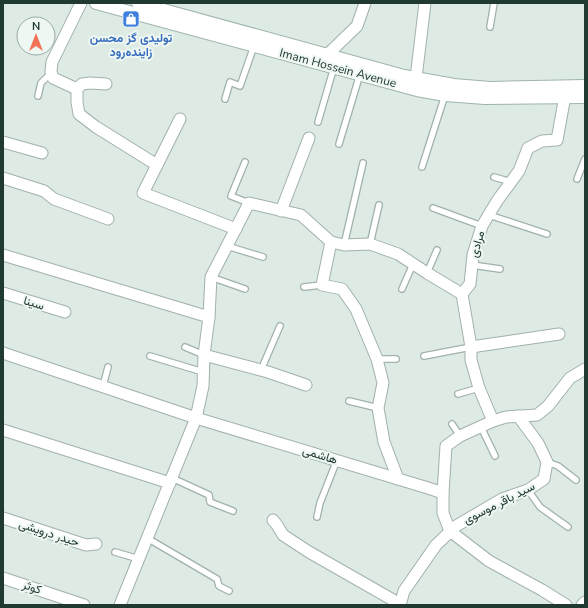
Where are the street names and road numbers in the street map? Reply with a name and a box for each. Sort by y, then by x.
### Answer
street label: Imam Hossein Avenue [278,45,398,91]
street label: مرادی [466,229,488,259]
street label: سینا [22,292,46,314]
street label: هاشمی [301,442,339,468]
street label: سید باقر موسوی [461,478,537,528]
street label: حیدر درویشی [17,516,81,550]
street label: کوثر [19,576,44,598]

